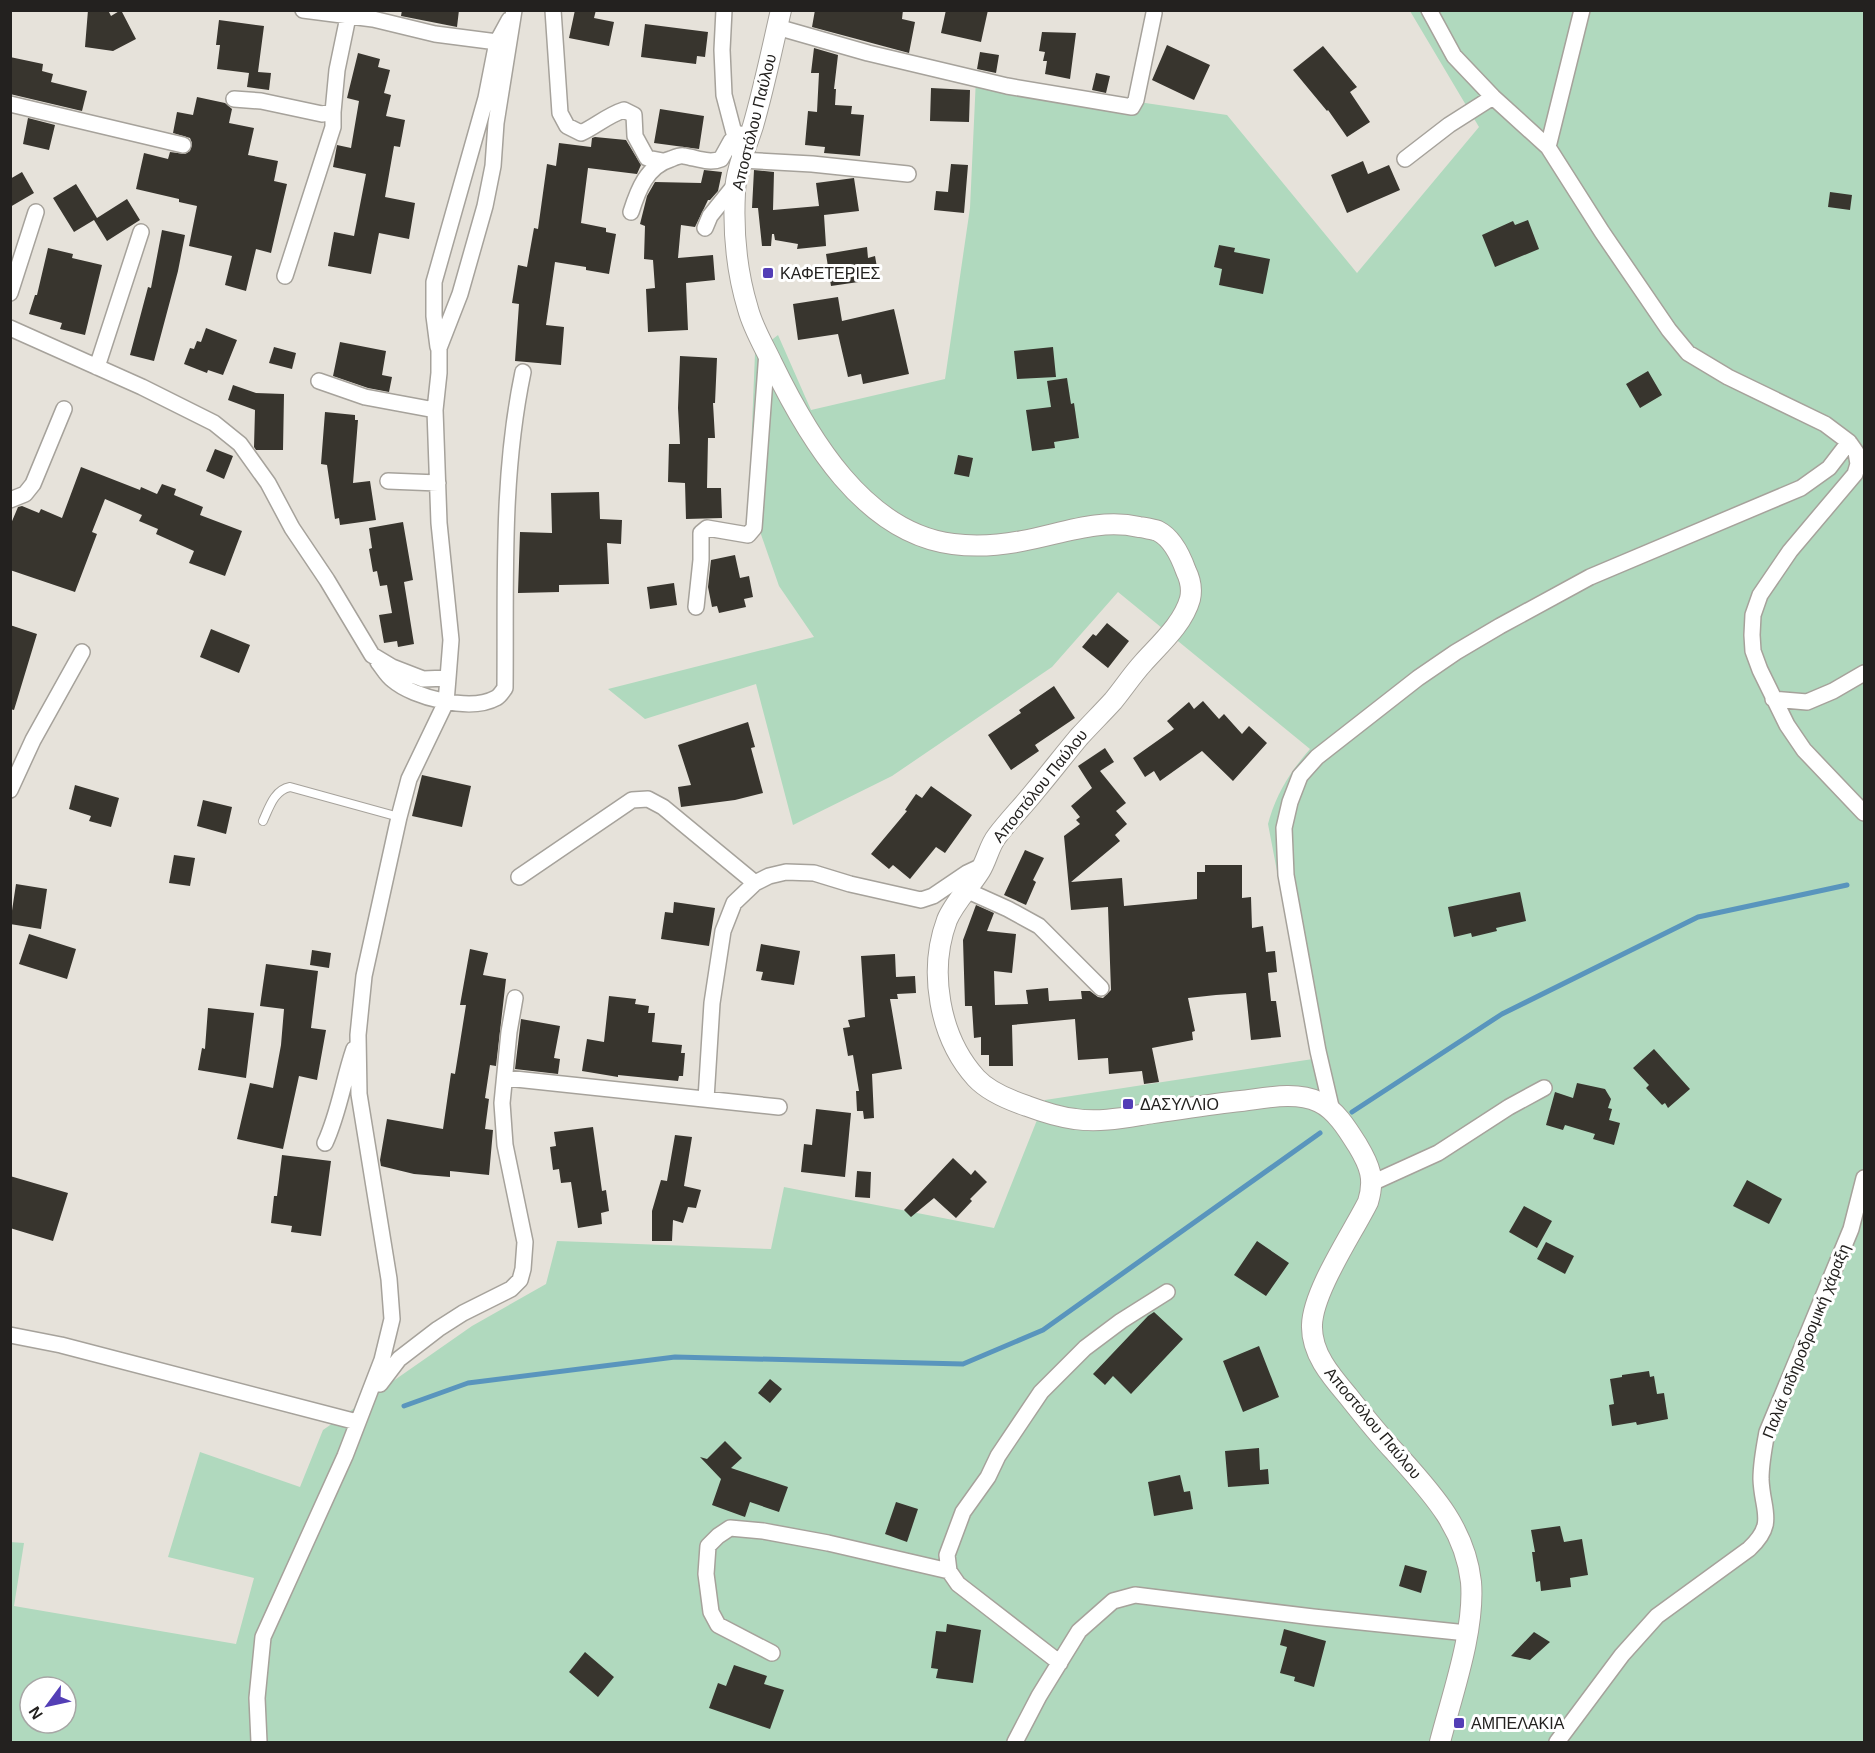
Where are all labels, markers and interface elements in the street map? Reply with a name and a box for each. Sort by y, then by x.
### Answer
street label: Αποστόλου Παύλου [729,52,779,192]
place label: ΚΑΦΕΤΕΡΙΕΣ [780,265,881,282]
marker: ΚΑΦΕΤΕΡΙΕΣ [761,266,775,280]
street label: Αποστόλου Παύλου [989,726,1091,846]
place label: ΔΑΣΥΛΛΙΟ [1140,1096,1219,1113]
marker: ΔΑΣΥΛΛΙΟ [1121,1097,1135,1111]
street label: Παλιά σιδηροδρομική χάραξη [1759,1241,1854,1441]
street label: Αποστόλου Παύλου [1321,1364,1425,1482]
north arrow [18,1675,78,1735]
text: N [26,1703,46,1722]
place label: ΑΜΠΕΛΑΚΙΑ [1471,1715,1565,1732]
marker: ΑΜΠΕΛΑΚΙΑ [1452,1716,1466,1730]

